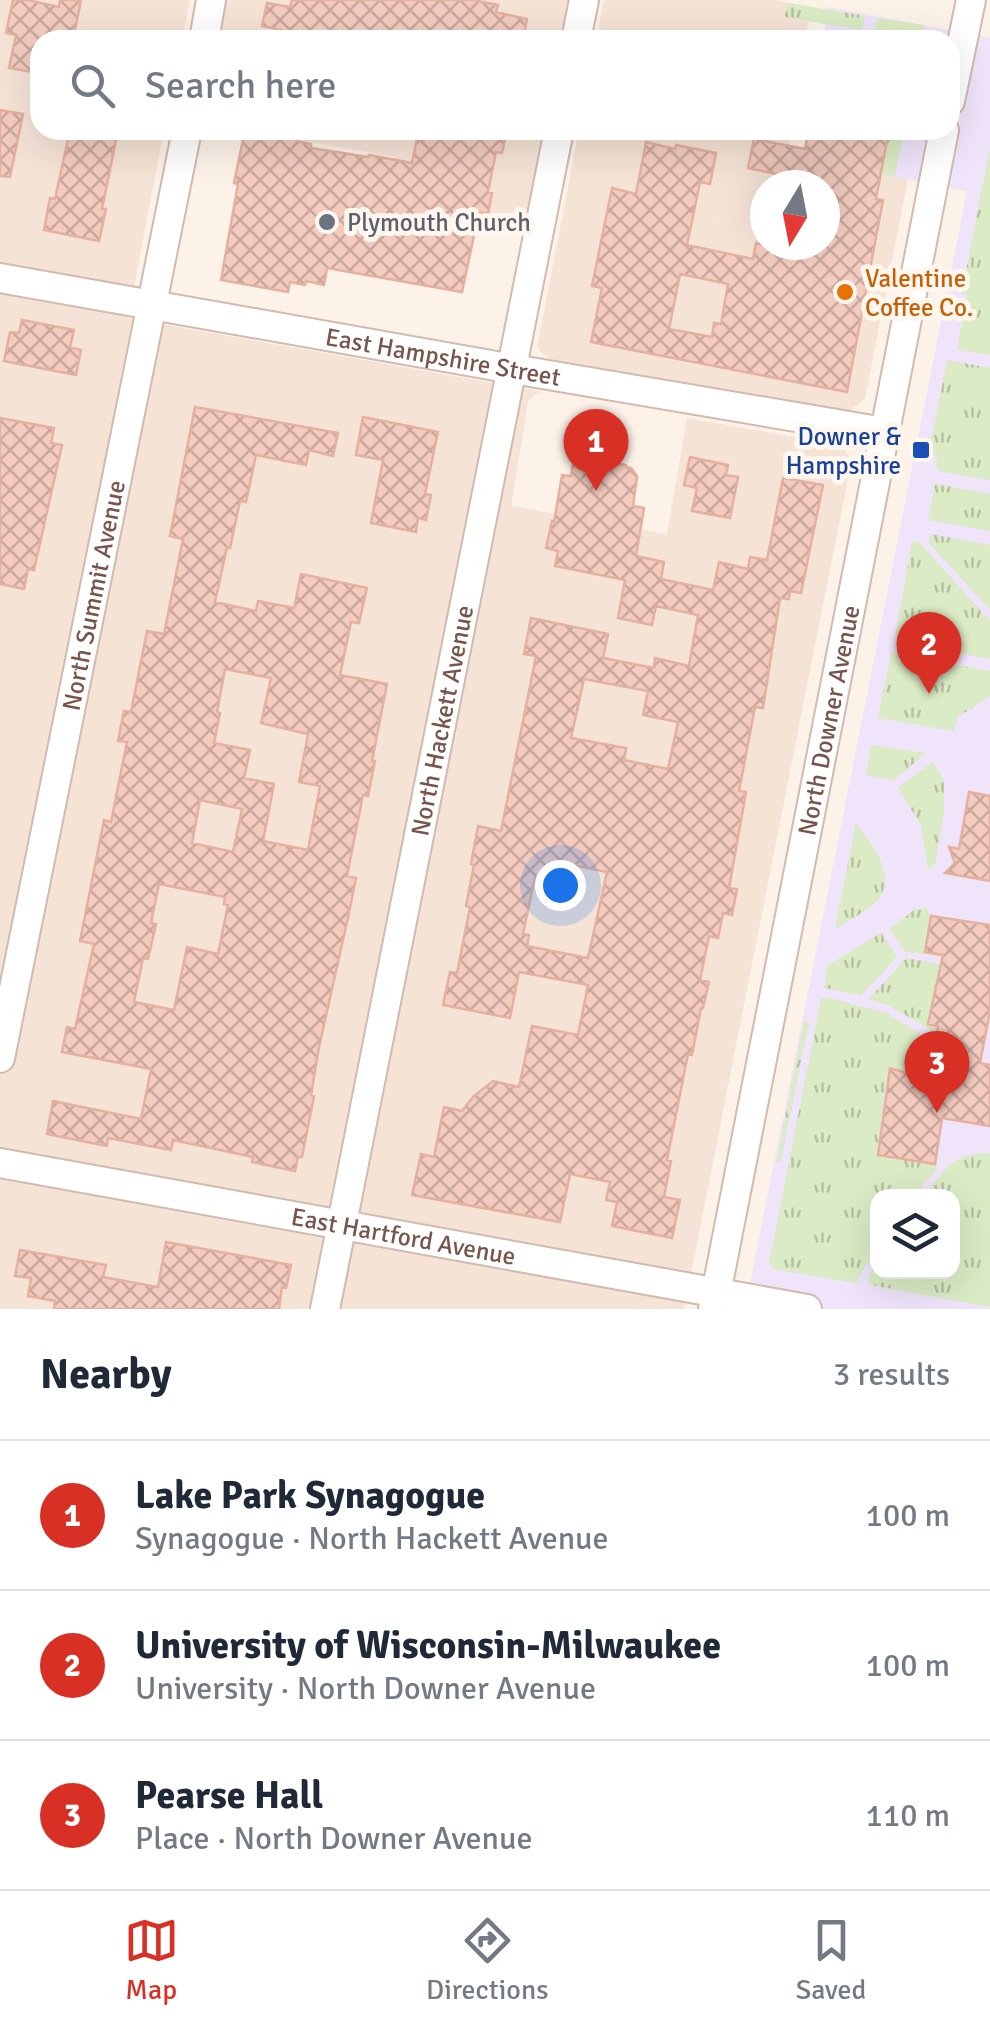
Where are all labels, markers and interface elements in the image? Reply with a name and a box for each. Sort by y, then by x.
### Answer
search box [30,30,960,140]
icon: search [65,58,120,113]
text: Search here [145,62,337,109]
north arrow [750,170,840,260]
place label: Plymouth Church [347,207,531,238]
marker: Plymouth Church [316,211,338,233]
place label: Valentine Coffee Co. [865,263,973,323]
marker: Valentine Coffee Co. [834,281,856,303]
street label: East Hampshire Street [323,321,563,392]
pin: 1 [564,408,628,491]
place label: Downer & Hampshire [786,421,901,481]
marker: Downer & Hampshire [910,439,932,461]
street label: North Summit Avenue [55,477,132,713]
street label: North Hackett Avenue [404,602,480,839]
street label: North Downer Avenue [791,602,866,838]
pin: 2 [896,612,962,694]
your location [535,860,586,911]
pin: 3 [904,1030,970,1113]
map controls [870,1189,960,1279]
button: layers [870,1189,960,1279]
street label: East Hartford Avenue [289,1200,518,1271]
text: Nearby [40,1349,172,1400]
text: 3 results [833,1355,950,1394]
text: Lake Park Synagogue [135,1472,485,1519]
text: 1 [64,1496,81,1535]
text: 100 m [866,1496,950,1535]
text: Synagogue · North Hackett Avenue [135,1519,609,1558]
text: University of Wisconsin-Milwaukee [135,1622,721,1669]
text: 2 [64,1646,81,1685]
text: 100 m [866,1646,950,1685]
text: University · North Downer Avenue [135,1669,596,1708]
text: Pearse Hall [135,1772,323,1819]
text: 3 [64,1796,81,1835]
text: 110 m [866,1796,950,1835]
text: Place · North Downer Avenue [135,1819,533,1858]
tab: Map [124,1913,179,2007]
tab: Directions [426,1913,548,2007]
tab: Saved [796,1913,866,2007]

